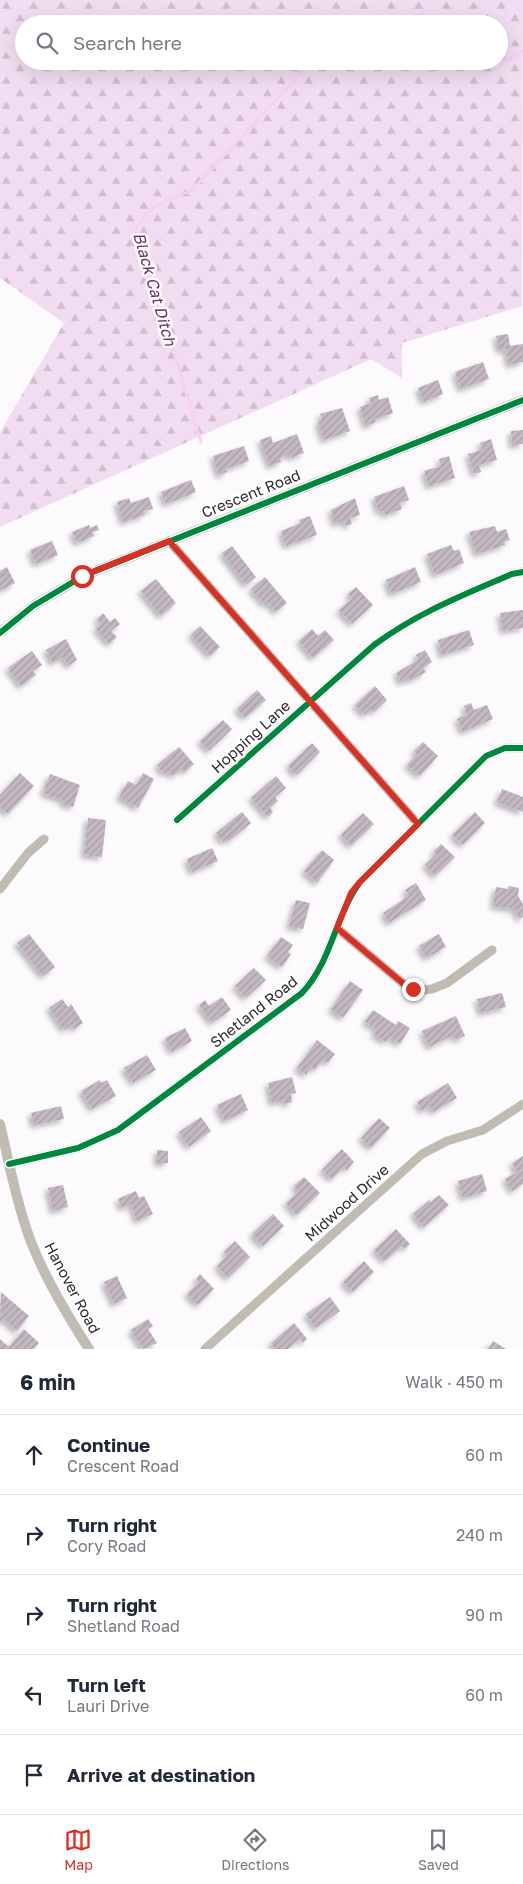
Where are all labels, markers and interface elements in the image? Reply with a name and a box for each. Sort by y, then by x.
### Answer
search box [15,15,508,70]
icon: search [33,29,61,57]
text: Search here [73,31,182,54]
water label: Black Cat Ditch [129,230,181,349]
street label: Crescent Road [199,465,303,521]
route start [71,565,94,588]
street label: Hopping Lane [207,696,294,776]
street label: Shetland Road [206,972,301,1051]
route end [402,978,425,1001]
street label: Midwood Drive [301,1160,392,1245]
street label: Hanover Road [41,1239,105,1336]
text: 6 min [20,1369,75,1395]
text: Walk · 450 m [405,1372,503,1392]
text: Continue [67,1433,150,1456]
icon: ahead [20,1441,48,1469]
text: 60 m [465,1445,503,1465]
text: Crescent Road [67,1456,179,1476]
text: Turn right [67,1513,157,1536]
icon: right [20,1521,48,1549]
text: 240 m [456,1525,503,1545]
text: Cory Road [67,1536,146,1556]
text: Turn right [67,1593,157,1616]
icon: right [20,1601,48,1629]
text: 90 m [465,1605,503,1625]
text: Shetland Road [67,1616,180,1636]
text: Turn left [67,1673,146,1696]
icon: left [20,1681,48,1709]
text: 60 m [465,1685,503,1705]
text: Lauri Drive [67,1696,149,1716]
icon: arrive [20,1761,48,1789]
text: Arrive at destination [67,1763,255,1786]
tab: Map [64,1826,93,1873]
tab: Directions [221,1826,290,1873]
tab: Saved [418,1826,459,1873]

